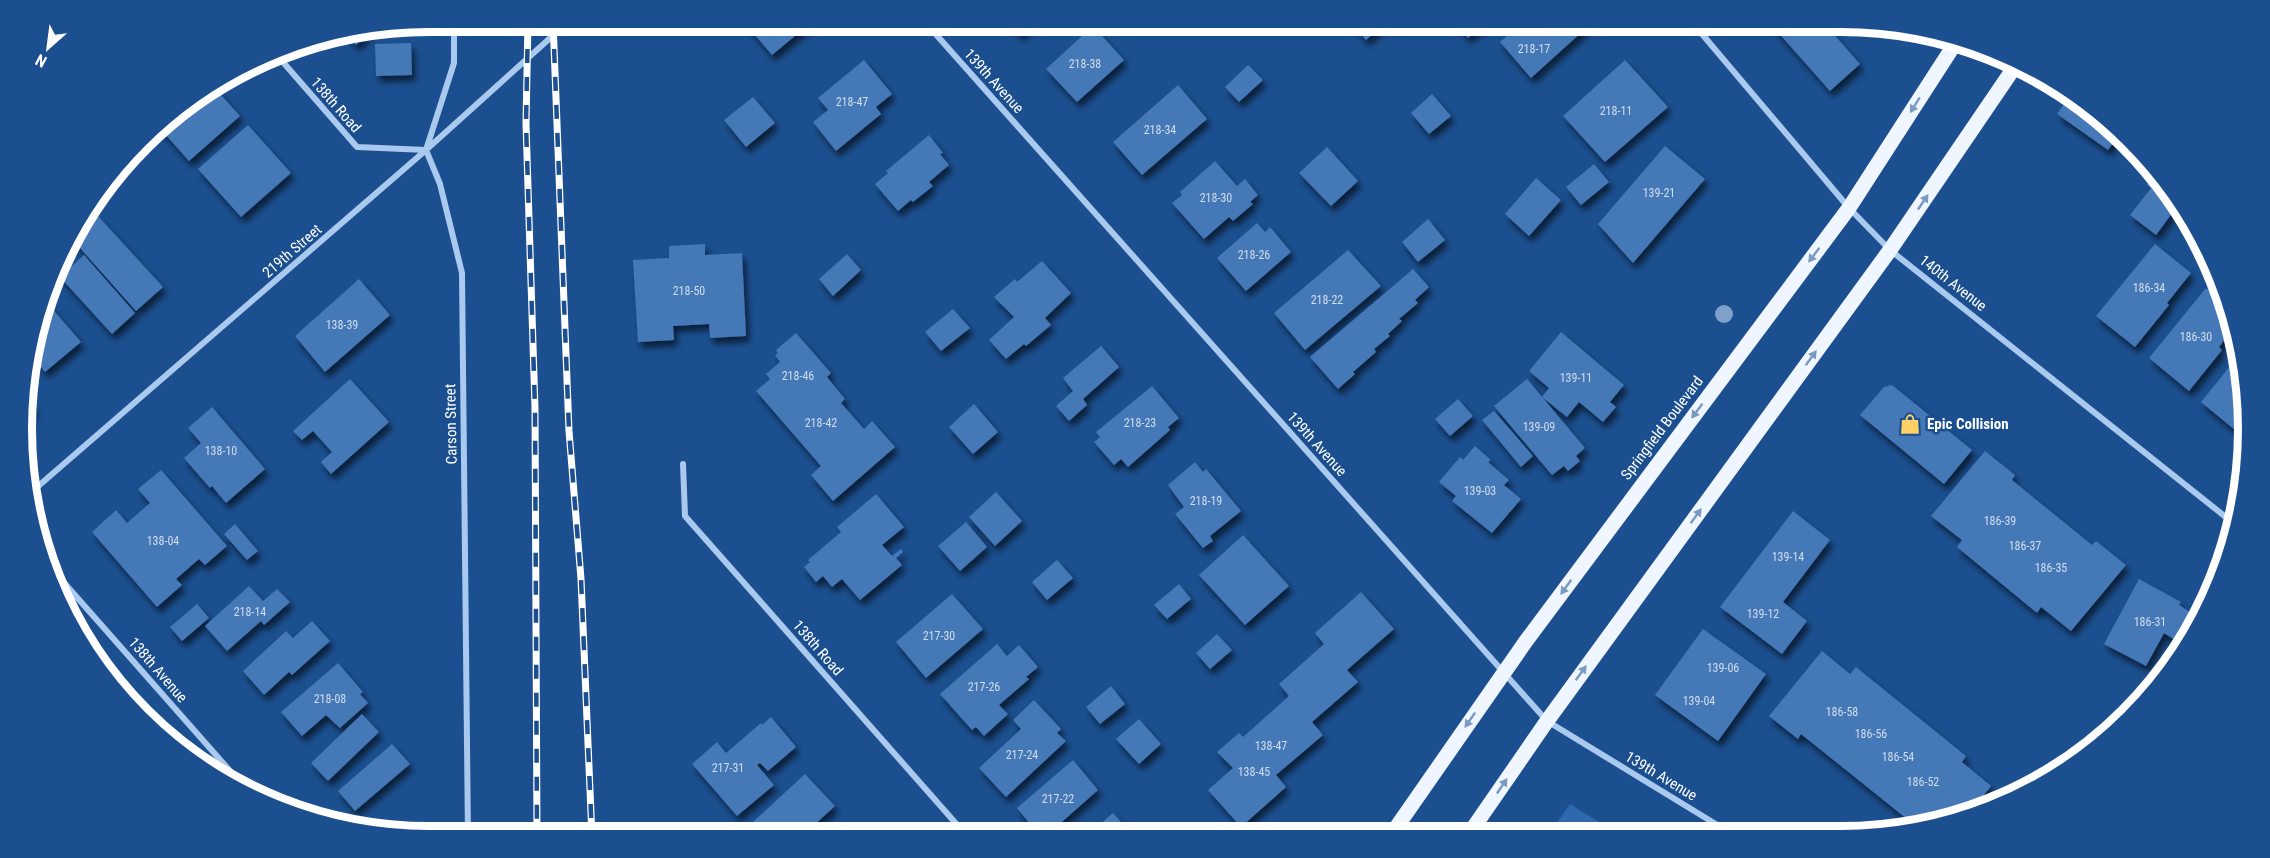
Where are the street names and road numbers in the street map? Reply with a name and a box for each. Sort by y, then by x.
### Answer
street label: 139th Avenue [960,45,1028,117]
street label: 138th Road [307,74,365,136]
street label: 219th Street [259,220,325,282]
street label: 140th Avenue [1916,251,1990,315]
street label: Springfield Boulevard [1617,373,1707,483]
street label: Carson Street [441,384,461,464]
street label: 139th Avenue [1283,408,1351,480]
street label: 138th Road [789,617,847,679]
street label: 138th Avenue [125,634,191,706]
street label: 139th Avenue [1622,748,1700,804]

